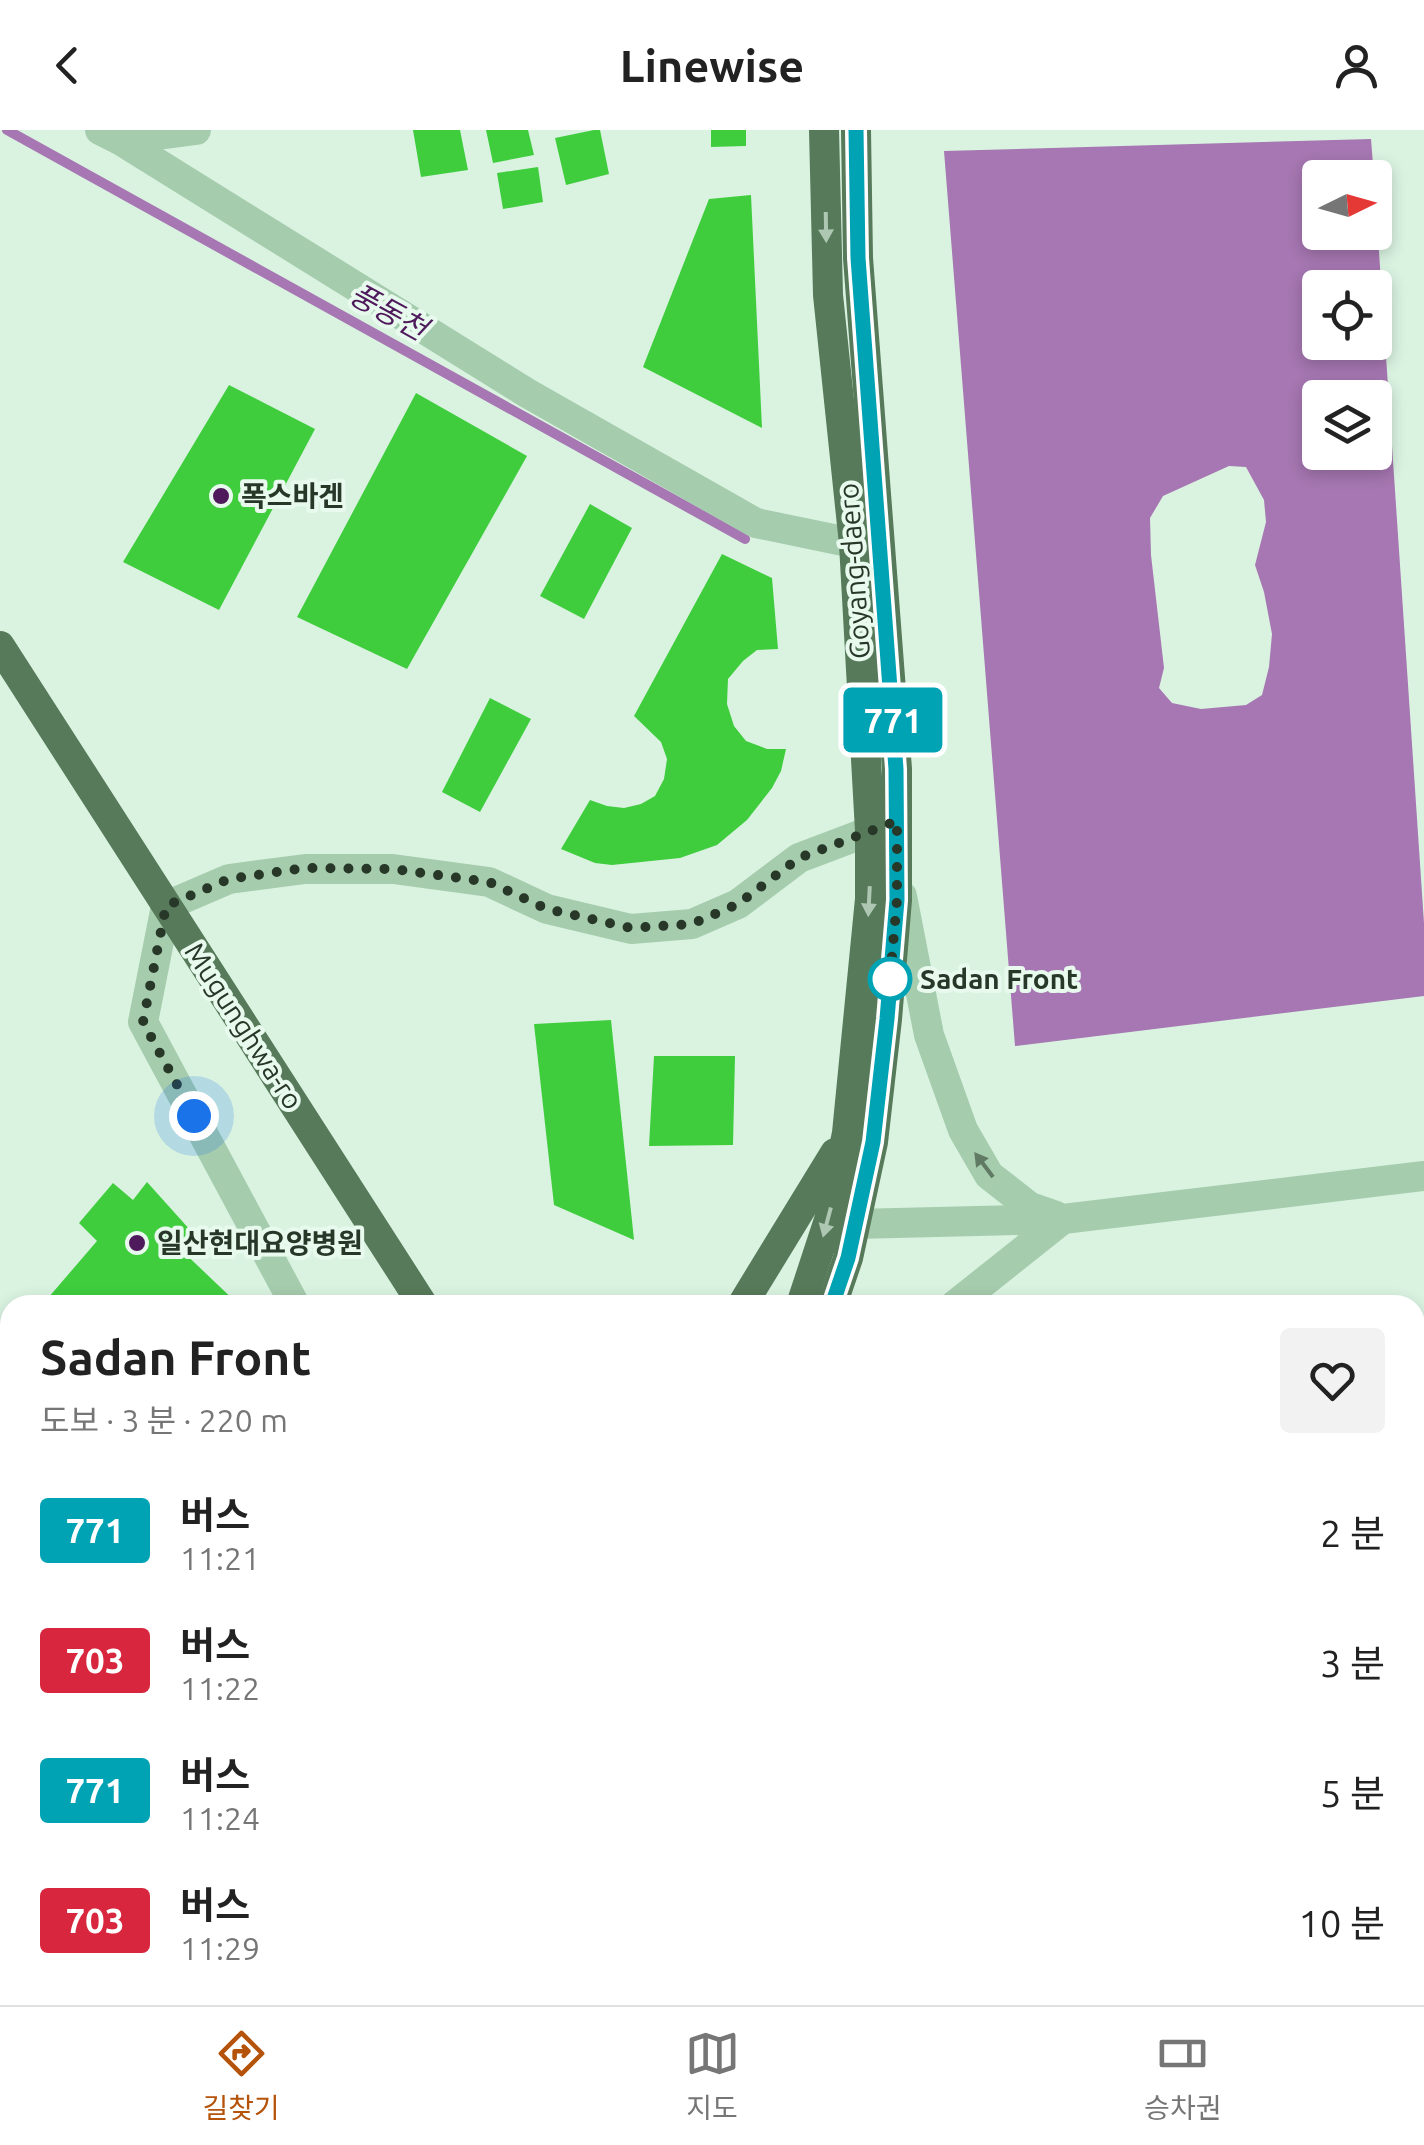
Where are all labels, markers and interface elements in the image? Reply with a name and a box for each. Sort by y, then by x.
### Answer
icon: back [40,38,95,93]
icon: person [1329,38,1384,93]
text: Linewise [620,40,804,91]
north arrow [1302,160,1392,250]
map controls [1302,160,1392,470]
one-way arrow [819,212,835,244]
button: locate [1302,270,1392,360]
water label: 풍동천 [344,276,436,348]
button: layers [1302,380,1392,470]
place label: 폭스바겐 [241,480,344,511]
street label: Goyang-daero [832,482,875,660]
marker: 폭스바겐 [210,485,232,507]
line badge: 771 [836,688,950,752]
text: 771 [863,700,923,740]
one-way arrow [861,885,877,917]
street label: Mugunghwa-ro [179,937,310,1115]
marker: Sadan Front [869,958,911,1000]
place label: Sadan Front [920,963,1078,994]
your location [169,1091,219,1141]
one-way arrow [975,1152,995,1178]
one-way arrow [819,1207,835,1238]
place label: 일산현대요양병원 [157,1227,363,1258]
marker: 일산현대요양병원 [126,1232,148,1254]
button: heart [1280,1328,1385,1433]
text: Sadan Front [40,1330,311,1384]
text: 도보 · 3 분 · 220 m [40,1402,288,1438]
text: 버스 [180,1494,250,1536]
text: 771 [65,1510,125,1550]
text: 2 분 [1320,1512,1385,1554]
text: 11:21 [180,1540,260,1576]
text: 버스 [180,1624,250,1666]
text: 703 [65,1640,125,1680]
text: 3 분 [1320,1642,1385,1684]
text: 11:22 [180,1670,260,1706]
text: 버스 [180,1754,250,1796]
text: 771 [65,1770,125,1810]
text: 5 분 [1320,1772,1385,1814]
text: 11:24 [180,1800,260,1836]
text: 버스 [180,1884,250,1926]
text: 703 [65,1900,125,1940]
text: 10 분 [1298,1902,1385,1944]
text: 11:29 [180,1930,260,1966]
tab: 길찾기 [202,2026,280,2126]
tab: 지도 [685,2026,740,2126]
tab: 승차권 [1144,2026,1222,2126]

